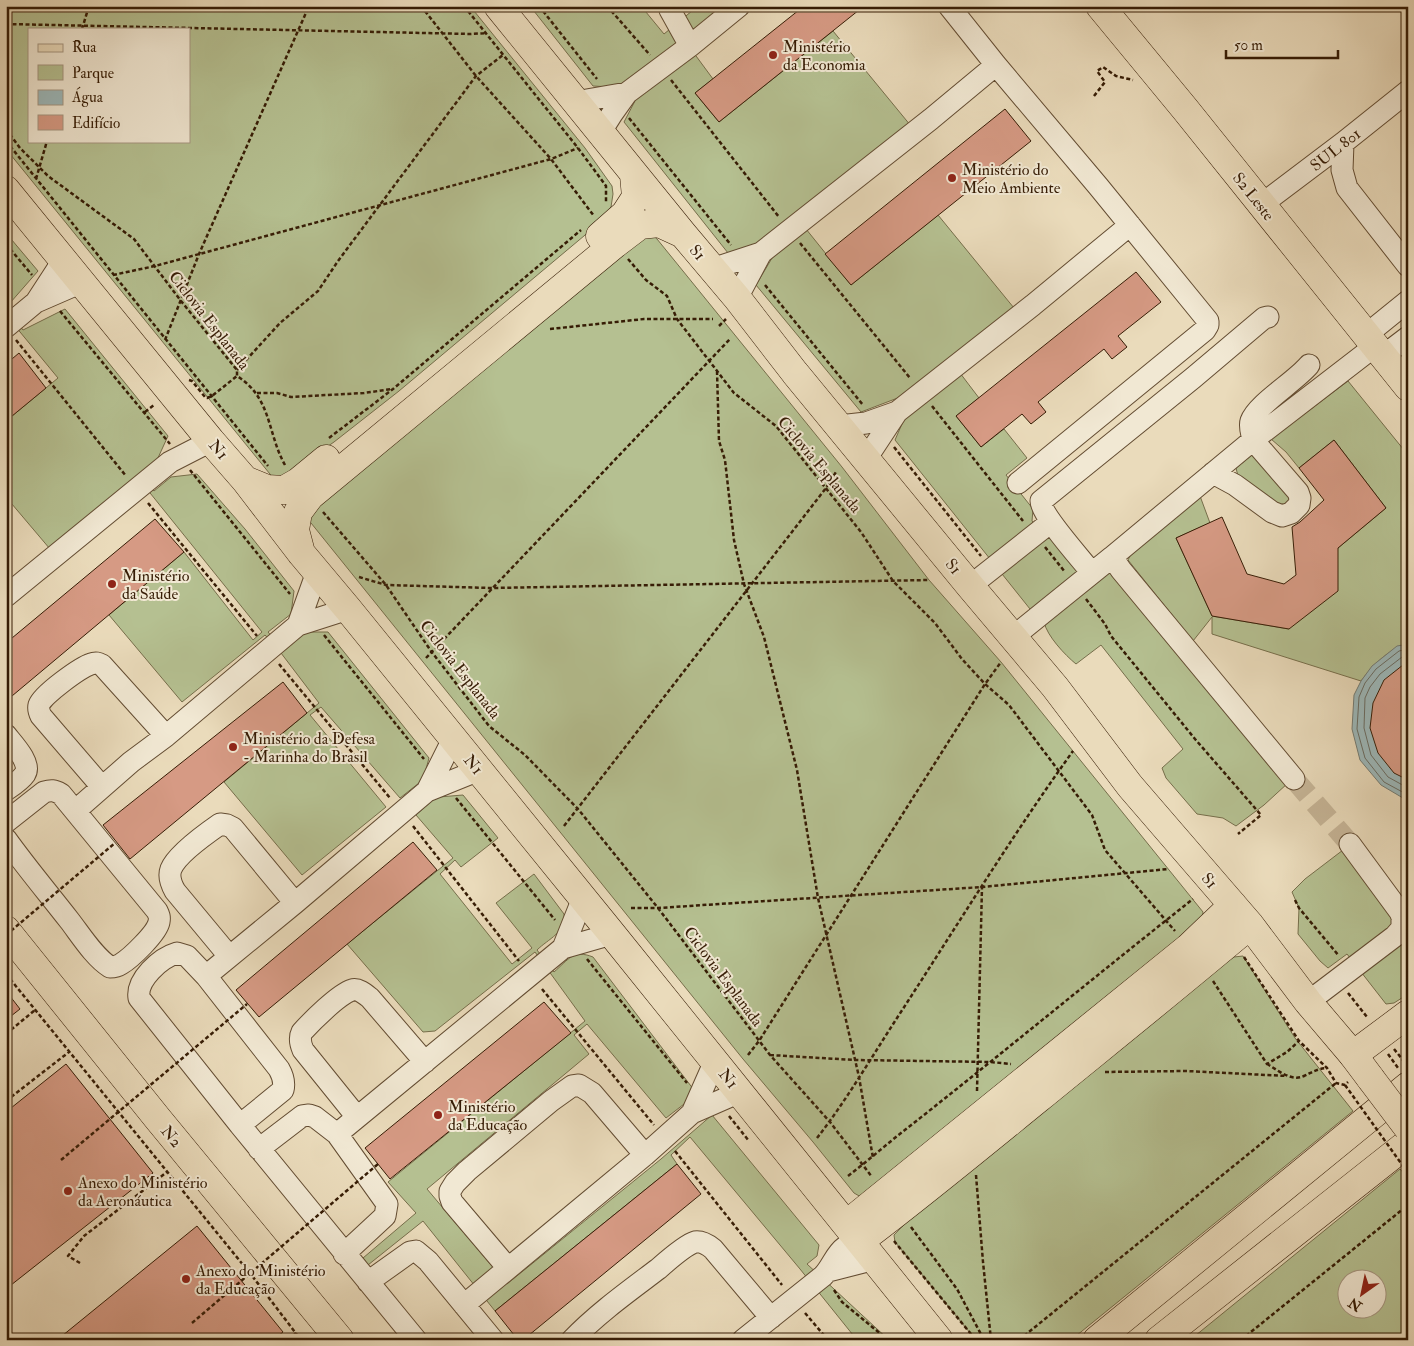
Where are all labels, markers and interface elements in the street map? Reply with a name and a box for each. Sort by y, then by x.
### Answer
legend [28,28,190,142]
scale bar [1226,28,1339,60]
text: 50 m [1234,36,1263,55]
place label: Ministério da Economia [783,37,866,75]
text: Rua [72,38,97,57]
marker: Ministério da Economia [767,49,779,61]
text: Parque [72,64,114,83]
text: Água [71,86,104,107]
text: Edifício [72,114,120,133]
street label: SUL 801 [1306,124,1365,176]
place label: Ministério do Meio Ambiente [962,160,1061,198]
street label: S2 Leste [1228,168,1279,225]
marker: Ministério do Meio Ambiente [946,172,958,184]
street label: S1 [685,241,710,265]
street label: Ciclovia Esplanada [164,267,254,375]
street label: Ciclovia Esplanada [772,412,866,518]
street label: N1 [204,436,232,464]
street label: S1 [941,555,966,579]
place label: Ministério da Saúde [122,566,190,604]
marker: Ministério da Saúde [106,578,118,590]
street label: Ciclovia Esplanada [415,616,505,724]
place label: Ministério da Defesa - Marinha do Brasil [243,729,376,767]
marker: Ministério da Defesa - Marinha do Brasil [227,741,239,753]
street label: N1 [459,751,487,779]
street label: S1 [1197,869,1222,893]
street label: Ciclovia Esplanada [678,923,768,1031]
street label: N1 [714,1065,742,1093]
place label: Ministério da Educação [448,1097,528,1135]
marker: Ministério da Educação [432,1109,444,1121]
street label: N2 [156,1122,186,1152]
place label: Anexo do Ministério da Aeronáutica [77,1173,208,1211]
marker: Anexo do Ministério da Aeronáutica [62,1185,74,1197]
place label: Anexo do Ministério da Educação [195,1261,326,1299]
north arrow [1336,1268,1386,1318]
marker: Anexo do Ministério da Educação [180,1273,192,1285]
text: N [1345,1294,1366,1316]

